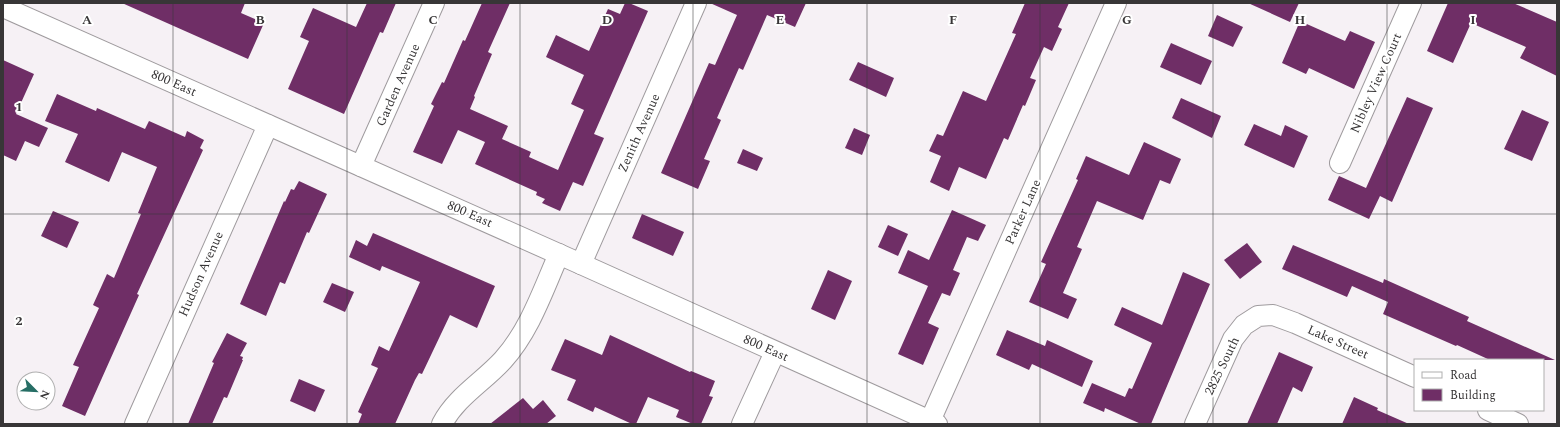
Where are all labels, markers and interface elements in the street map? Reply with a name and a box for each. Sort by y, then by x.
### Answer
text: A [82,10,92,30]
text: B [255,10,265,30]
text: C [428,10,438,30]
text: D [602,10,612,30]
text: E [776,10,785,30]
text: F [949,10,957,30]
text: G [1122,10,1132,30]
text: H [1295,10,1306,30]
text: I [1470,10,1476,30]
street label: Nibley View Court [1345,29,1407,136]
street label: Garden Avenue [371,40,425,130]
street label: 800 East [148,64,200,102]
street label: Zenith Avenue [613,90,665,176]
text: 1 [15,97,23,117]
street label: Parker Lane [1000,176,1046,248]
street label: 800 East [444,195,496,233]
street label: Hudson Avenue [173,228,229,320]
text: 2 [15,311,23,331]
street label: Lake Street [1304,320,1372,365]
street label: 800 East [740,329,792,367]
street label: 2825 South [1199,333,1245,399]
legend [1414,359,1544,411]
text: Road [1450,366,1477,385]
north arrow [16,371,56,411]
text: Building [1450,386,1496,405]
text: N [35,387,54,402]

